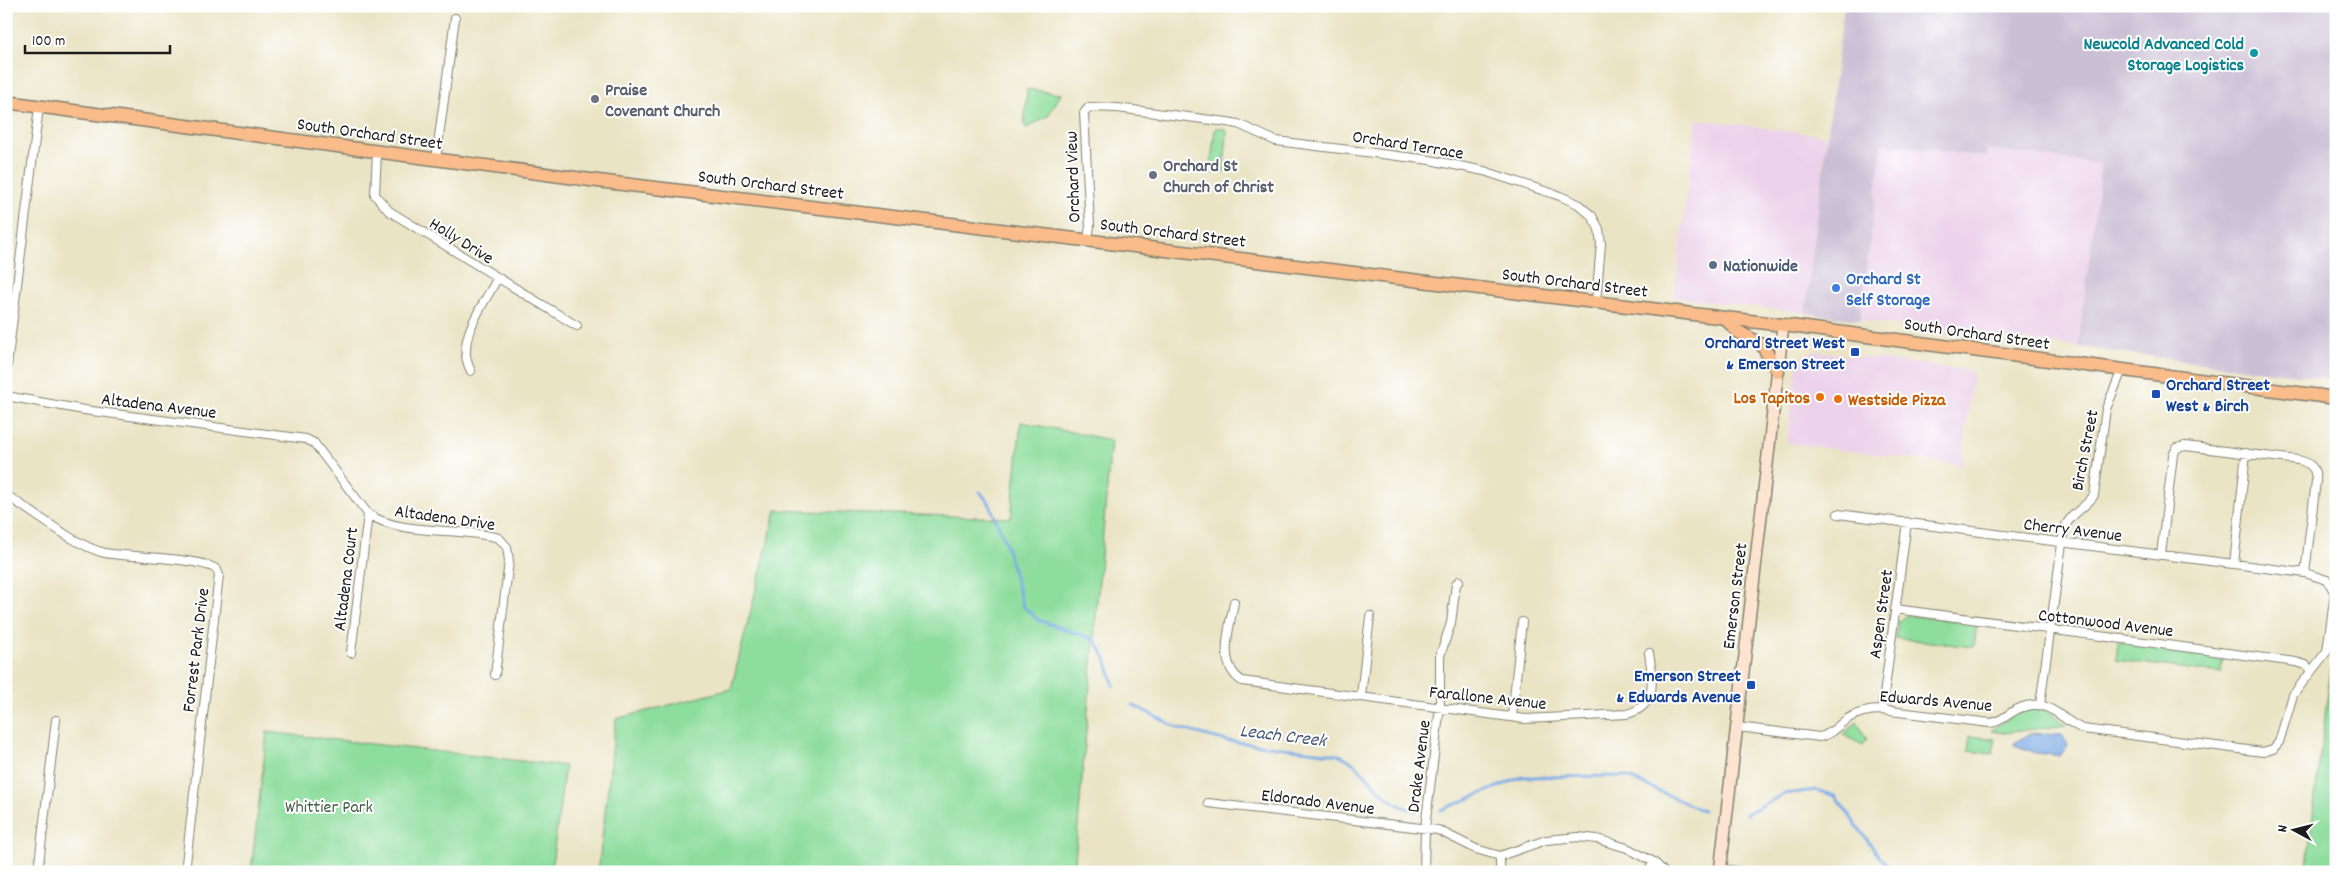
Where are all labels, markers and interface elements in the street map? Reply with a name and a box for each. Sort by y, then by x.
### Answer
scale bar [25,22,170,54]
text: 100 m [32,31,65,53]
place label: Newcold Advanced Cold Storage Logistics [2084,33,2244,79]
marker: Newcold Advanced Cold Storage Logistics [2248,47,2260,59]
place label: Praise Covenant Church [605,79,720,125]
marker: Praise Covenant Church [589,93,601,105]
street label: South Orchard Street [295,113,444,158]
street label: Orchard Terrace [1350,125,1465,168]
street label: Orchard View [1060,131,1089,223]
place label: Orchard St Church of Christ [1163,155,1274,201]
street label: South Orchard Street [696,165,845,208]
marker: Orchard St Church of Christ [1147,169,1159,181]
street label: Holly Drive [424,212,498,272]
street label: South Orchard Street [1098,213,1247,256]
place label: Nationwide [1723,255,1798,280]
marker: Nationwide [1707,259,1719,271]
street label: South Orchard Street [1500,263,1649,306]
place label: Orchard St Self Storage [1846,268,1930,314]
marker: Orchard St Self Storage [1830,282,1842,294]
street label: South Orchard Street [1902,313,2051,358]
place label: Orchard Street West & Emerson Street [1704,332,1845,378]
marker: Orchard Street West & Emerson Street [1849,346,1861,358]
place label: Orchard Street West & Birch [2166,374,2270,420]
place label: Los Tapitos [1733,387,1810,412]
street label: Altadena Avenue [100,388,218,427]
marker: Orchard Street West & Birch [2150,388,2162,400]
place label: Westside Pizza [1848,389,1946,414]
marker: Los Tapitos [1814,391,1826,403]
marker: Westside Pizza [1832,393,1844,405]
street label: Birch Street [2066,408,2107,493]
street label: Altadena Drive [393,500,497,539]
street label: Cherry Avenue [2022,513,2123,550]
street label: Altadena Court [329,526,366,633]
street label: Emerson Street [1718,541,1755,651]
street label: Aspen Street [1864,568,1901,661]
street label: Forrest Park Drive [177,587,218,714]
street label: Cottonwood Avenue [2037,604,2175,645]
place label: Emerson Street & Edwards Avenue [1616,665,1741,711]
marker: Emerson Street & Edwards Avenue [1745,679,1757,691]
street label: Farallone Avenue [1428,681,1548,718]
street label: Edwards Avenue [1879,685,1993,720]
water label: Leach Creek [1238,719,1329,756]
street label: Drake Avenue [1402,719,1439,814]
street label: Eldorado Avenue [1260,784,1376,823]
park label: Whittier Park [285,796,373,821]
north arrow [2270,806,2320,856]
text: N [2273,824,2293,833]

